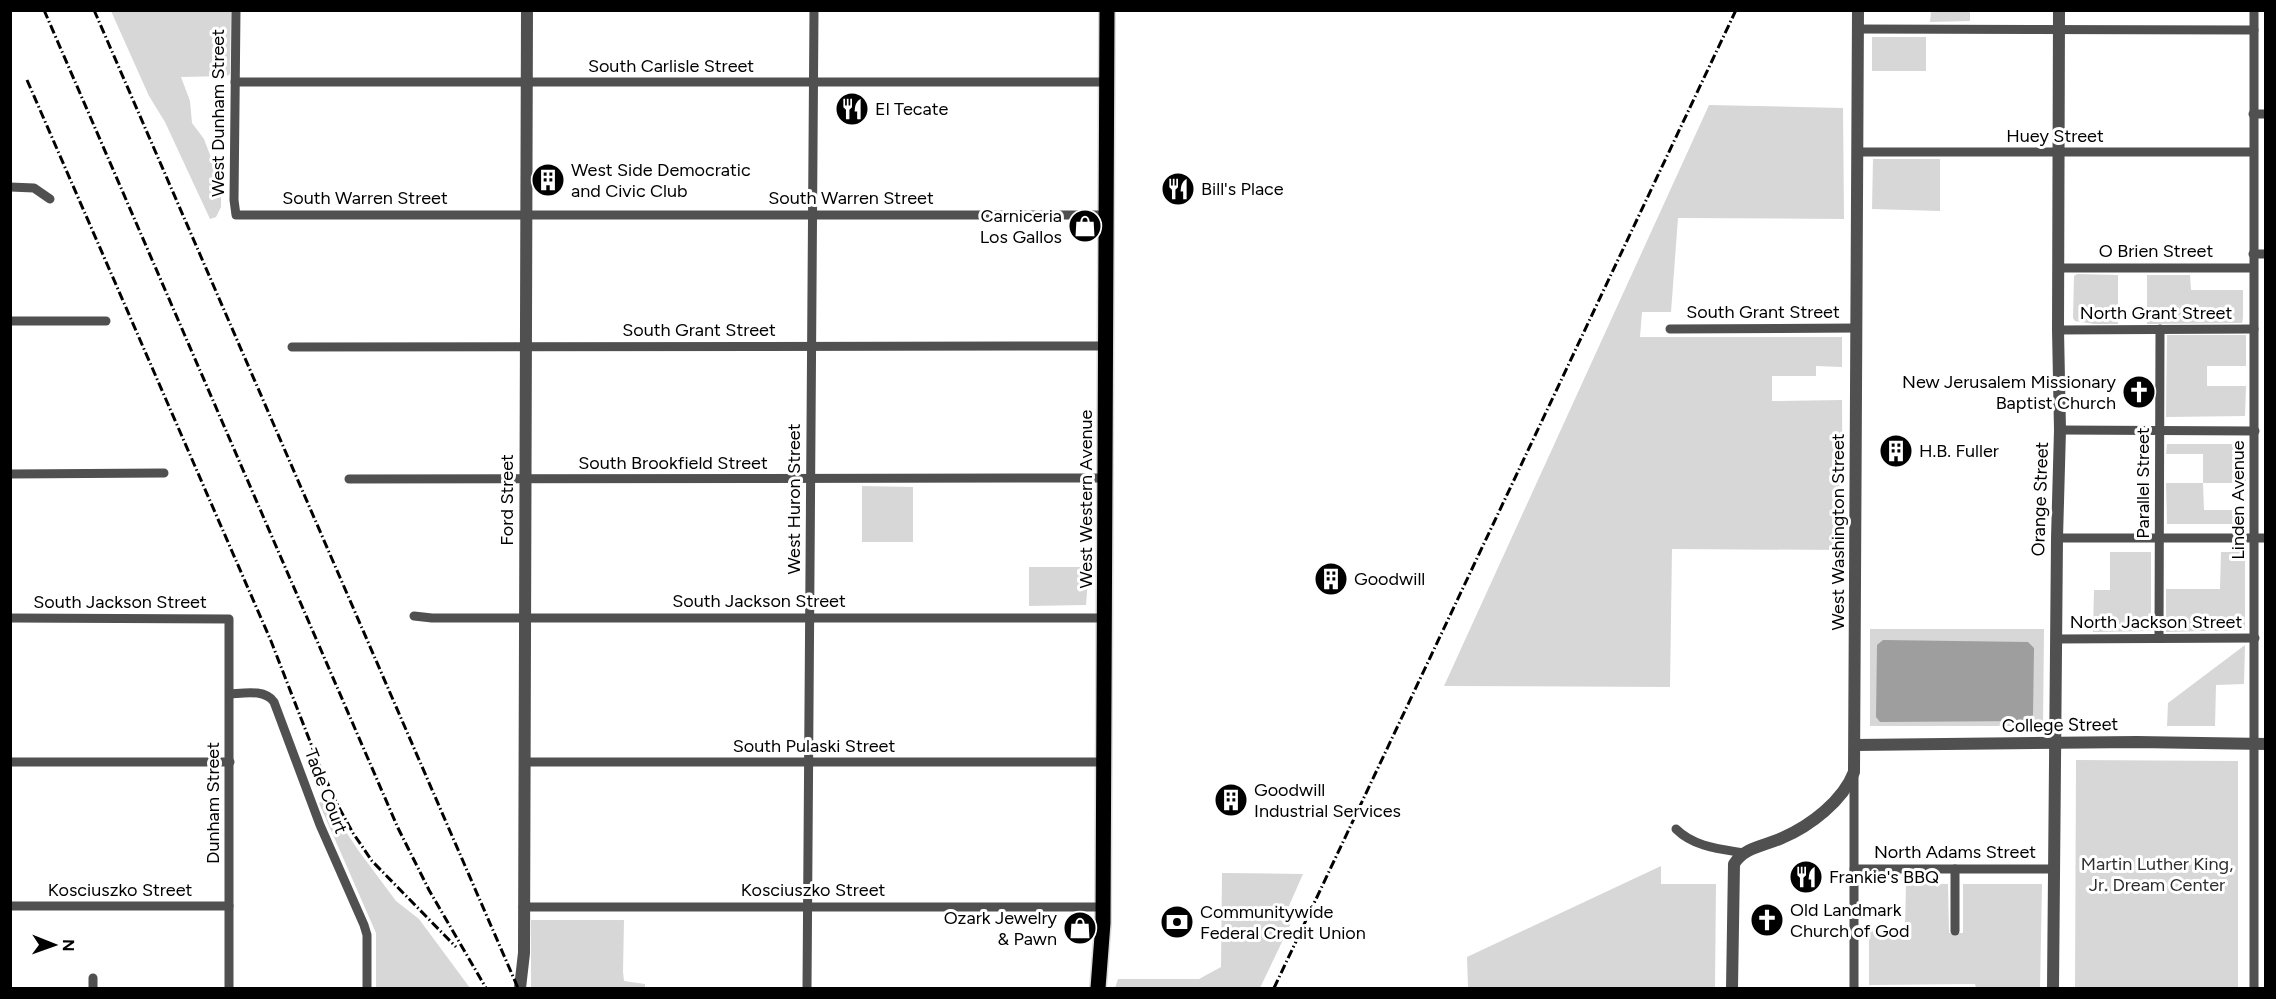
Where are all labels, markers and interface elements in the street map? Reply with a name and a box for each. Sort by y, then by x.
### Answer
street label: West Dunham Street [207,29,229,197]
street label: South Carlisle Street [588,55,754,77]
restaurant icon: El Tecate [834,91,870,127]
place label: El Tecate [875,98,948,120]
street label: Huey Street [2006,125,2104,147]
place label: West Side Democratic and Civic Club [571,159,751,202]
building icon: West Side Democratic and Civic Club [530,162,566,198]
restaurant icon: Bill's Place [1160,171,1196,207]
place label: Bill's Place [1201,178,1284,200]
street label: South Warren Street [282,187,448,209]
street label: South Warren Street [768,187,934,209]
place label: Carniceria Los Gallos [980,205,1062,248]
shop icon: Carniceria Los Gallos [1067,208,1103,244]
street label: O Brien Street [2099,240,2213,262]
street label: South Grant Street [1686,301,1840,323]
street label: North Grant Street [2080,302,2232,324]
street label: South Grant Street [622,319,776,341]
place label: New Jerusalem Missionary Baptist Church [1902,371,2117,414]
church icon: New Jerusalem Missionary Baptist Church [2121,374,2157,410]
street label: West Western Avenue [1075,409,1097,588]
street label: West Huron Street [783,423,805,575]
street label: Parallel Street [2132,427,2154,539]
street label: West Washington Street [1827,433,1849,631]
building icon: H.B. Fuller [1878,433,1914,469]
place label: H.B. Fuller [1919,440,1999,462]
street label: Linden Avenue [2227,440,2249,560]
street label: Orange Street [2027,441,2053,557]
street label: South Brookfield Street [578,452,768,474]
street label: Ford Street [496,454,518,546]
building icon: Goodwill [1313,561,1349,597]
place label: Goodwill [1354,568,1425,590]
street label: South Jackson Street [672,590,846,612]
street label: South Jackson Street [33,591,207,613]
street label: North Jackson Street [2070,611,2242,633]
street label: College Street [2002,713,2119,737]
street label: South Pulaski Street [733,735,895,757]
street label: Dunham Street [202,742,224,864]
street label: Tade Court [300,745,352,837]
place label: Goodwill Industrial Services [1254,779,1401,822]
building icon: Goodwill Industrial Services [1213,782,1249,818]
street label: North Adams Street [1874,841,2036,863]
park label: Martin Luther King, Jr. Dream Center [2081,853,2233,896]
restaurant icon: Frankie's BBQ [1788,859,1824,895]
place label: Frankie's BBQ [1829,866,1939,888]
street label: Kosciuszko Street [48,879,193,901]
street label: Kosciuszko Street [741,879,886,901]
place label: Old Landmark Church of God [1790,899,1910,942]
place label: Communitywide Federal Credit Union [1200,901,1366,944]
church icon: Old Landmark Church of God [1749,902,1785,938]
bank icon: Communitywide Federal Credit Union [1159,904,1195,940]
place label: Ozark Jewelry & Pawn [944,907,1058,950]
shop icon: Ozark Jewelry & Pawn [1062,910,1098,946]
north arrow [24,915,84,975]
text: N [59,939,78,952]

